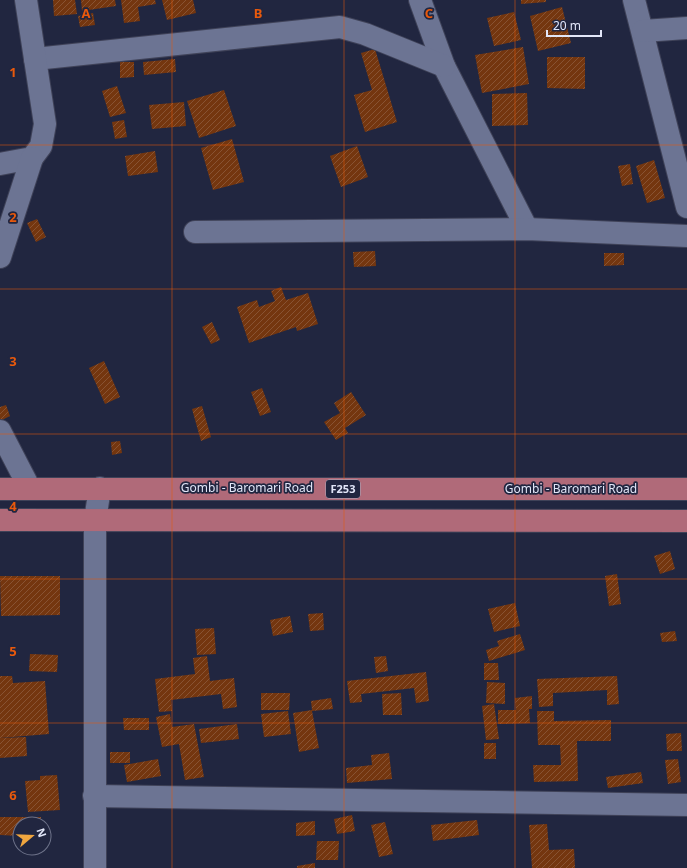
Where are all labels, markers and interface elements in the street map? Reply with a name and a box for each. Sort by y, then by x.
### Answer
text: A [82,4,91,22]
text: B [254,4,262,22]
text: C [425,4,433,22]
scale bar [547,12,601,38]
text: 20 m [553,17,581,34]
text: 1 [9,63,17,81]
text: 2 [9,208,17,226]
text: 3 [9,352,17,370]
street label: Gombi - Baromari Road [181,479,313,496]
road number: F253 [326,480,360,498]
street label: Gombi - Baromari Road [505,480,637,497]
text: 4 [9,497,17,515]
text: 5 [9,642,17,660]
text: 6 [9,786,17,804]
north arrow [12,816,52,856]
text: N [33,826,50,839]

